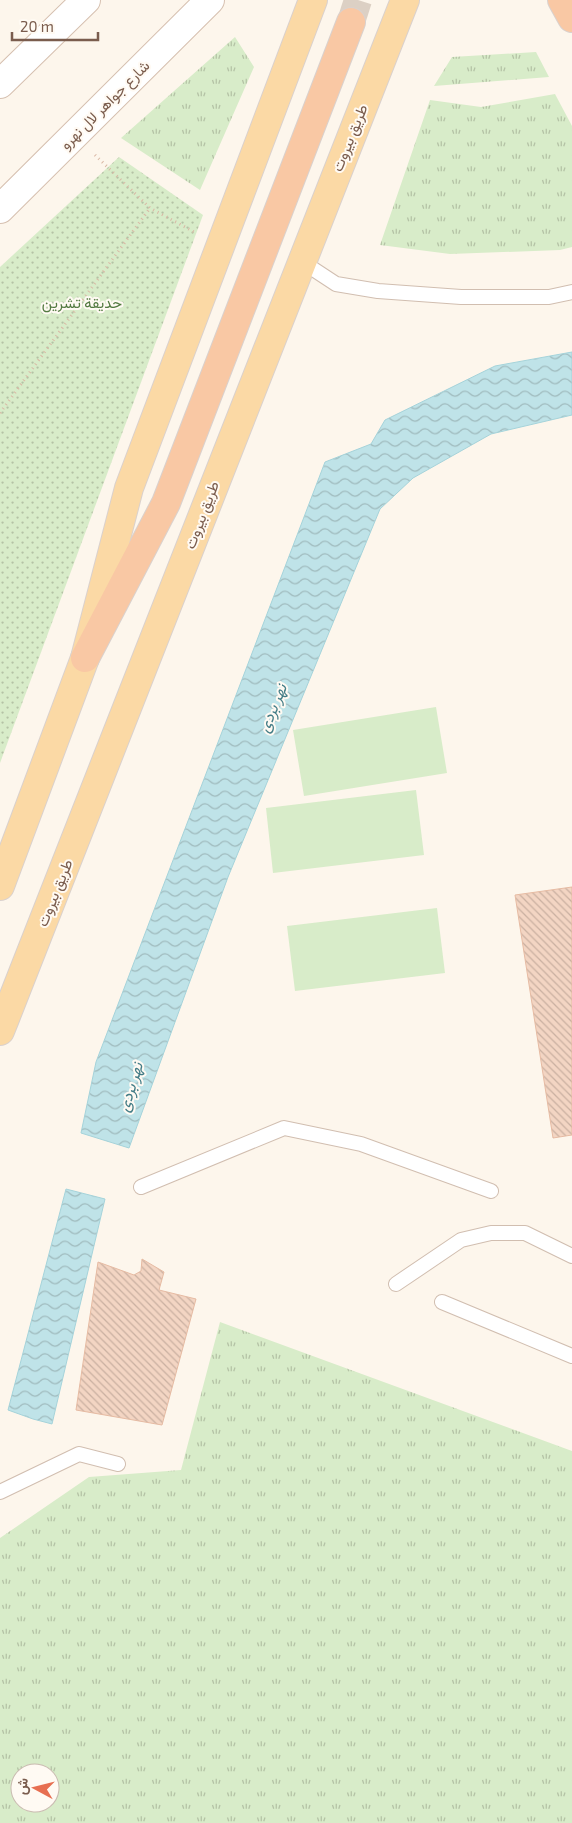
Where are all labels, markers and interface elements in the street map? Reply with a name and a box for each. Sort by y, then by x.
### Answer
scale bar [12,10,99,42]
text: 20 m [20,17,54,35]
street label: شارع جواهر لال نهرو [56,56,155,155]
street label: طريق بيروت [327,101,373,175]
park label: حديقة تشرين [42,293,122,313]
street label: طريق بيروت [180,478,224,552]
water label: نهر بردى [253,679,292,736]
street label: طريق بيروت [32,856,78,930]
water label: نهر بردى [113,1058,148,1115]
north arrow [10,1763,60,1813]
text: ش [12,1777,32,1796]

